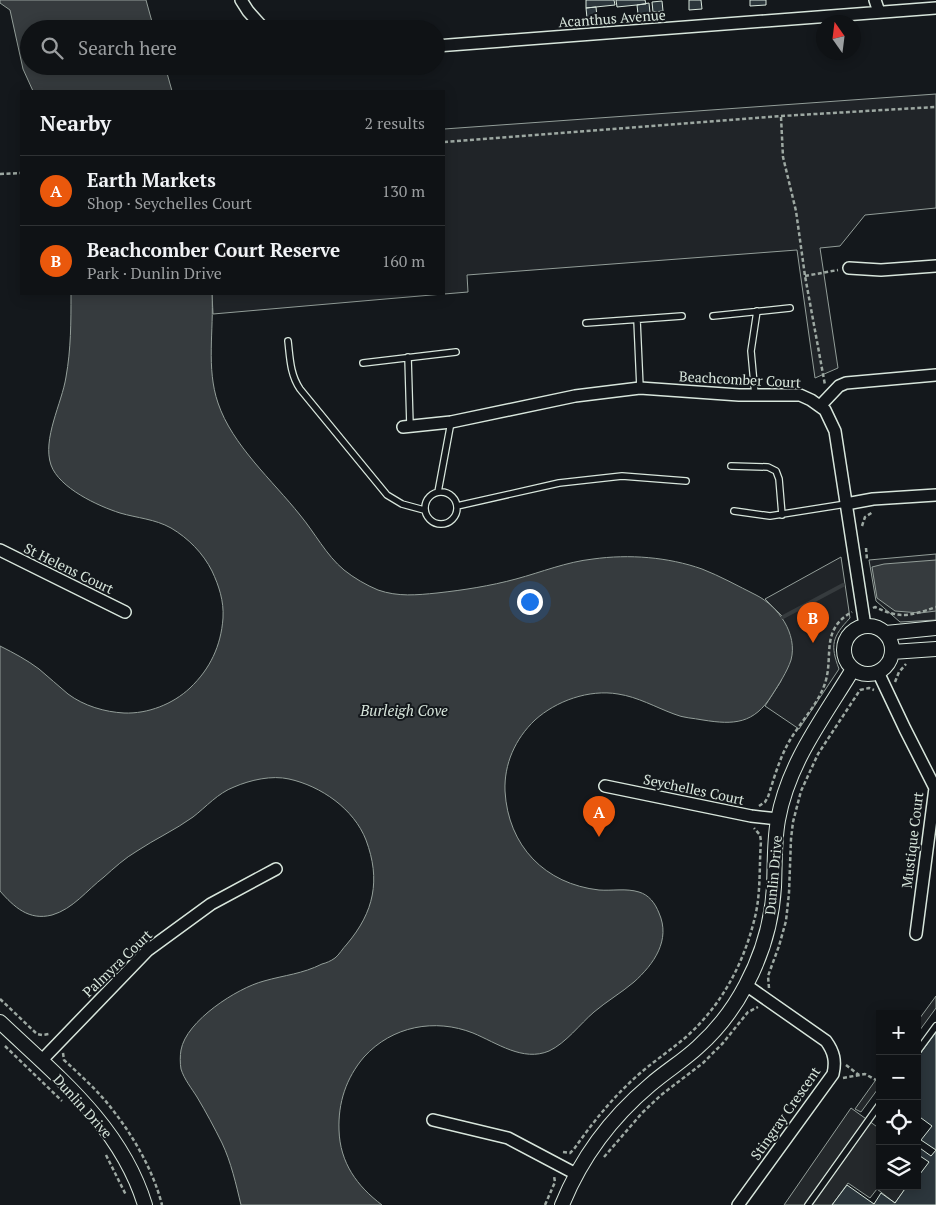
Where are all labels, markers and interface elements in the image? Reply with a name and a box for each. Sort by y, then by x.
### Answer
street label: Acanthus Avenue [558,5,666,31]
north arrow [816,15,861,60]
search box [20,20,445,75]
icon: search [38,34,66,62]
text: Search here [78,35,177,60]
text: Nearby [40,109,111,137]
text: 2 results [365,112,425,134]
text: Earth Markets [87,167,216,192]
text: A [50,180,62,202]
text: 130 m [382,180,425,202]
text: Shop · Seychelles Court [87,192,252,214]
text: Beachcomber Court Reserve [87,237,340,262]
text: B [51,250,61,272]
text: 160 m [382,250,425,272]
text: Park · Dunlin Drive [87,262,222,284]
street label: Beachcomber Court [679,366,802,392]
street label: St Helens Court [21,538,118,598]
your location [517,589,543,615]
pin: B [797,602,829,643]
water label: Burleigh Cove [359,700,448,720]
street label: Seychelles Court [642,769,747,809]
street label: Mustique Court [897,790,927,889]
pin: A [583,796,615,837]
street label: Dunlin Drive [760,834,786,916]
street label: Palmyra Court [78,924,156,1001]
map controls [876,1010,921,1190]
button: + [876,1010,921,1055]
button: − [876,1055,921,1100]
street label: Stingray Crescent [746,1062,825,1163]
street label: Dunlin Drive [49,1070,117,1142]
button: locate [876,1100,921,1145]
button: layers [876,1145,921,1190]

